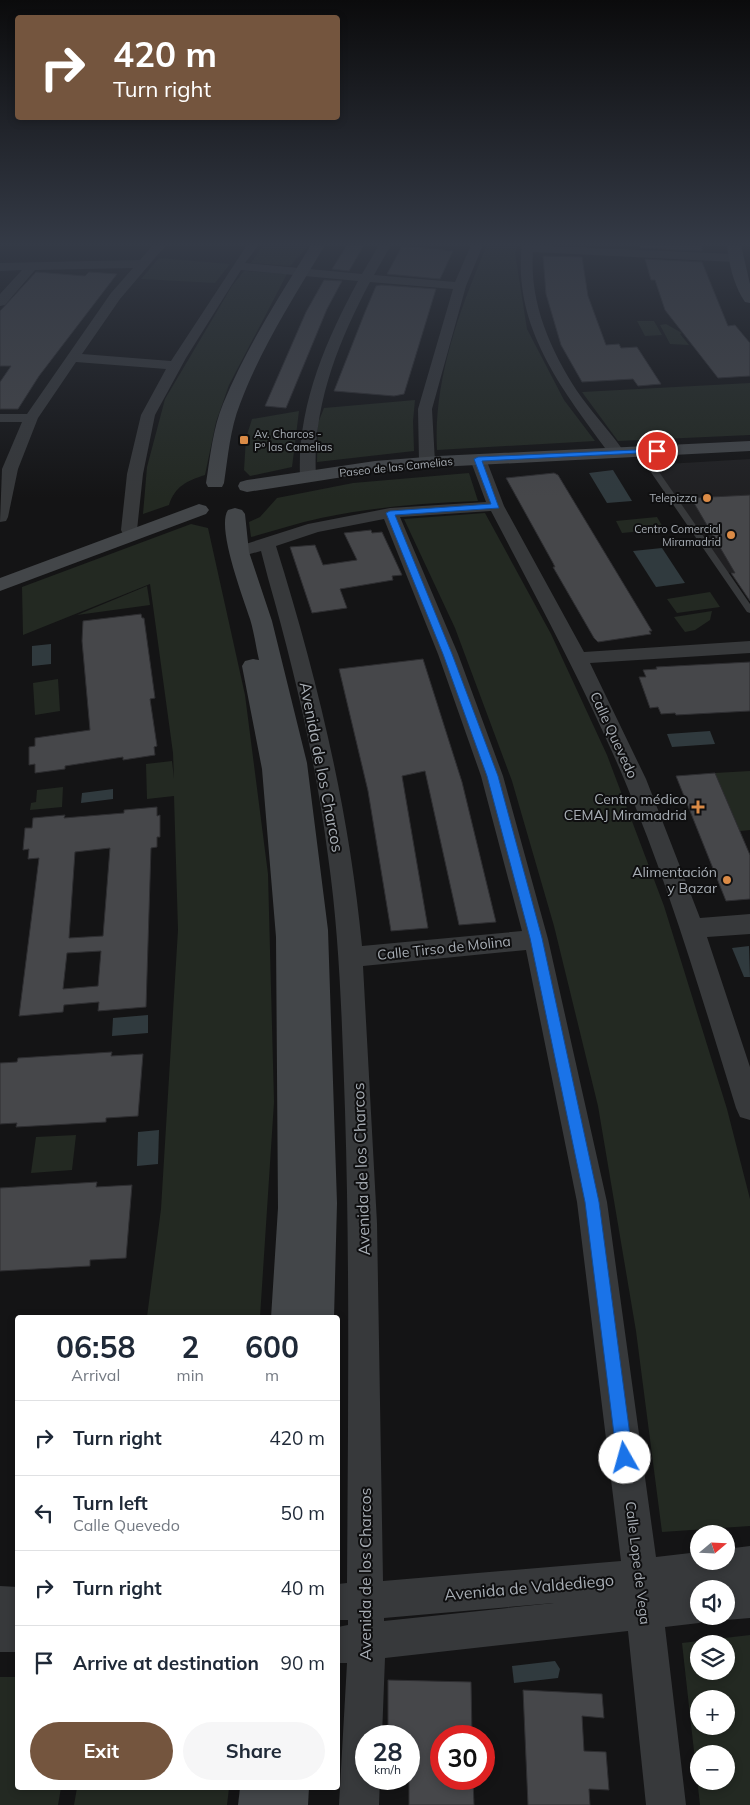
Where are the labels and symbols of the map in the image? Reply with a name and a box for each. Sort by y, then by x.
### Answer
place label: Av. Charcos - Pº las Camelias [254,427,332,454]
pin [636,430,678,472]
marker: Av. Charcos - Pº las Camelias [238,434,250,446]
street label: Paseo de las Camelias [339,454,453,480]
place label: Telepizza [649,491,697,505]
marker: Telepizza [701,492,713,504]
place label: Centro Comercial Miramadrid [634,522,721,549]
marker: Centro Comercial Miramadrid [725,529,737,541]
street label: Avenida de los Charcos [296,680,348,854]
street label: Calle Quevedo [586,689,642,781]
place label: Centro médico CEMAJ Miramadrid [564,790,687,824]
marker: Centro médico CEMAJ Miramadrid [691,800,705,814]
place label: Alimentación y Bazar [632,863,718,897]
marker: Alimentación y Bazar [721,874,733,886]
street label: Calle Tirso de Molina [376,932,512,964]
street label: Avenida de los Charcos [348,1082,374,1256]
position arrow [598,1431,650,1483]
street label: Avenida de los Charcos [355,1487,375,1660]
street label: Calle Lope de Vega [622,1500,654,1626]
north arrow [690,1525,735,1570]
street label: Avenida de Valdediego [443,1570,615,1604]
speed limit sign: 30 [430,1725,495,1790]

